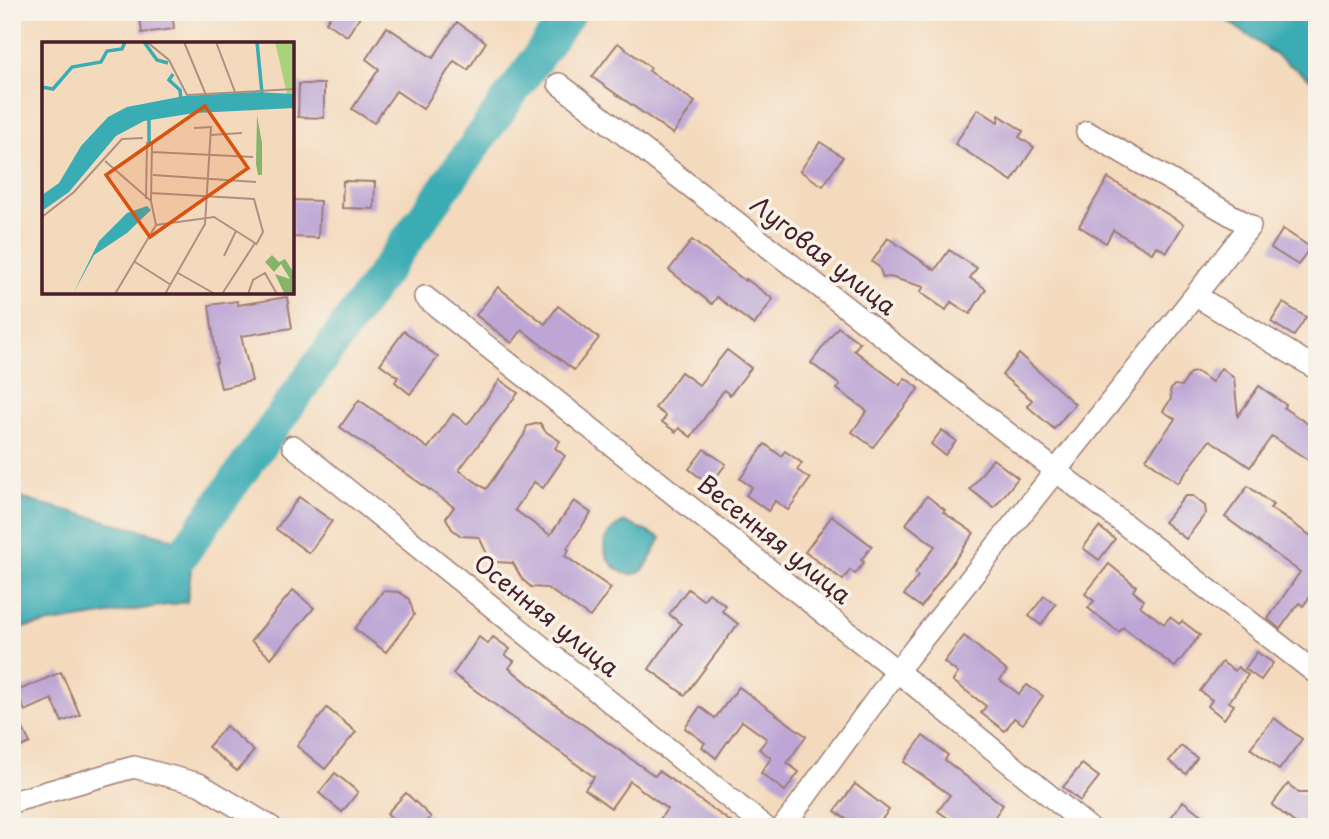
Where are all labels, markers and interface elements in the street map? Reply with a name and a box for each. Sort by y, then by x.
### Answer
inset map [42,42,294,294]
street label: Луговая улица [744,186,905,323]
street label: Весенняя улица [691,465,860,612]
street label: Осенняя улица [467,544,628,684]

